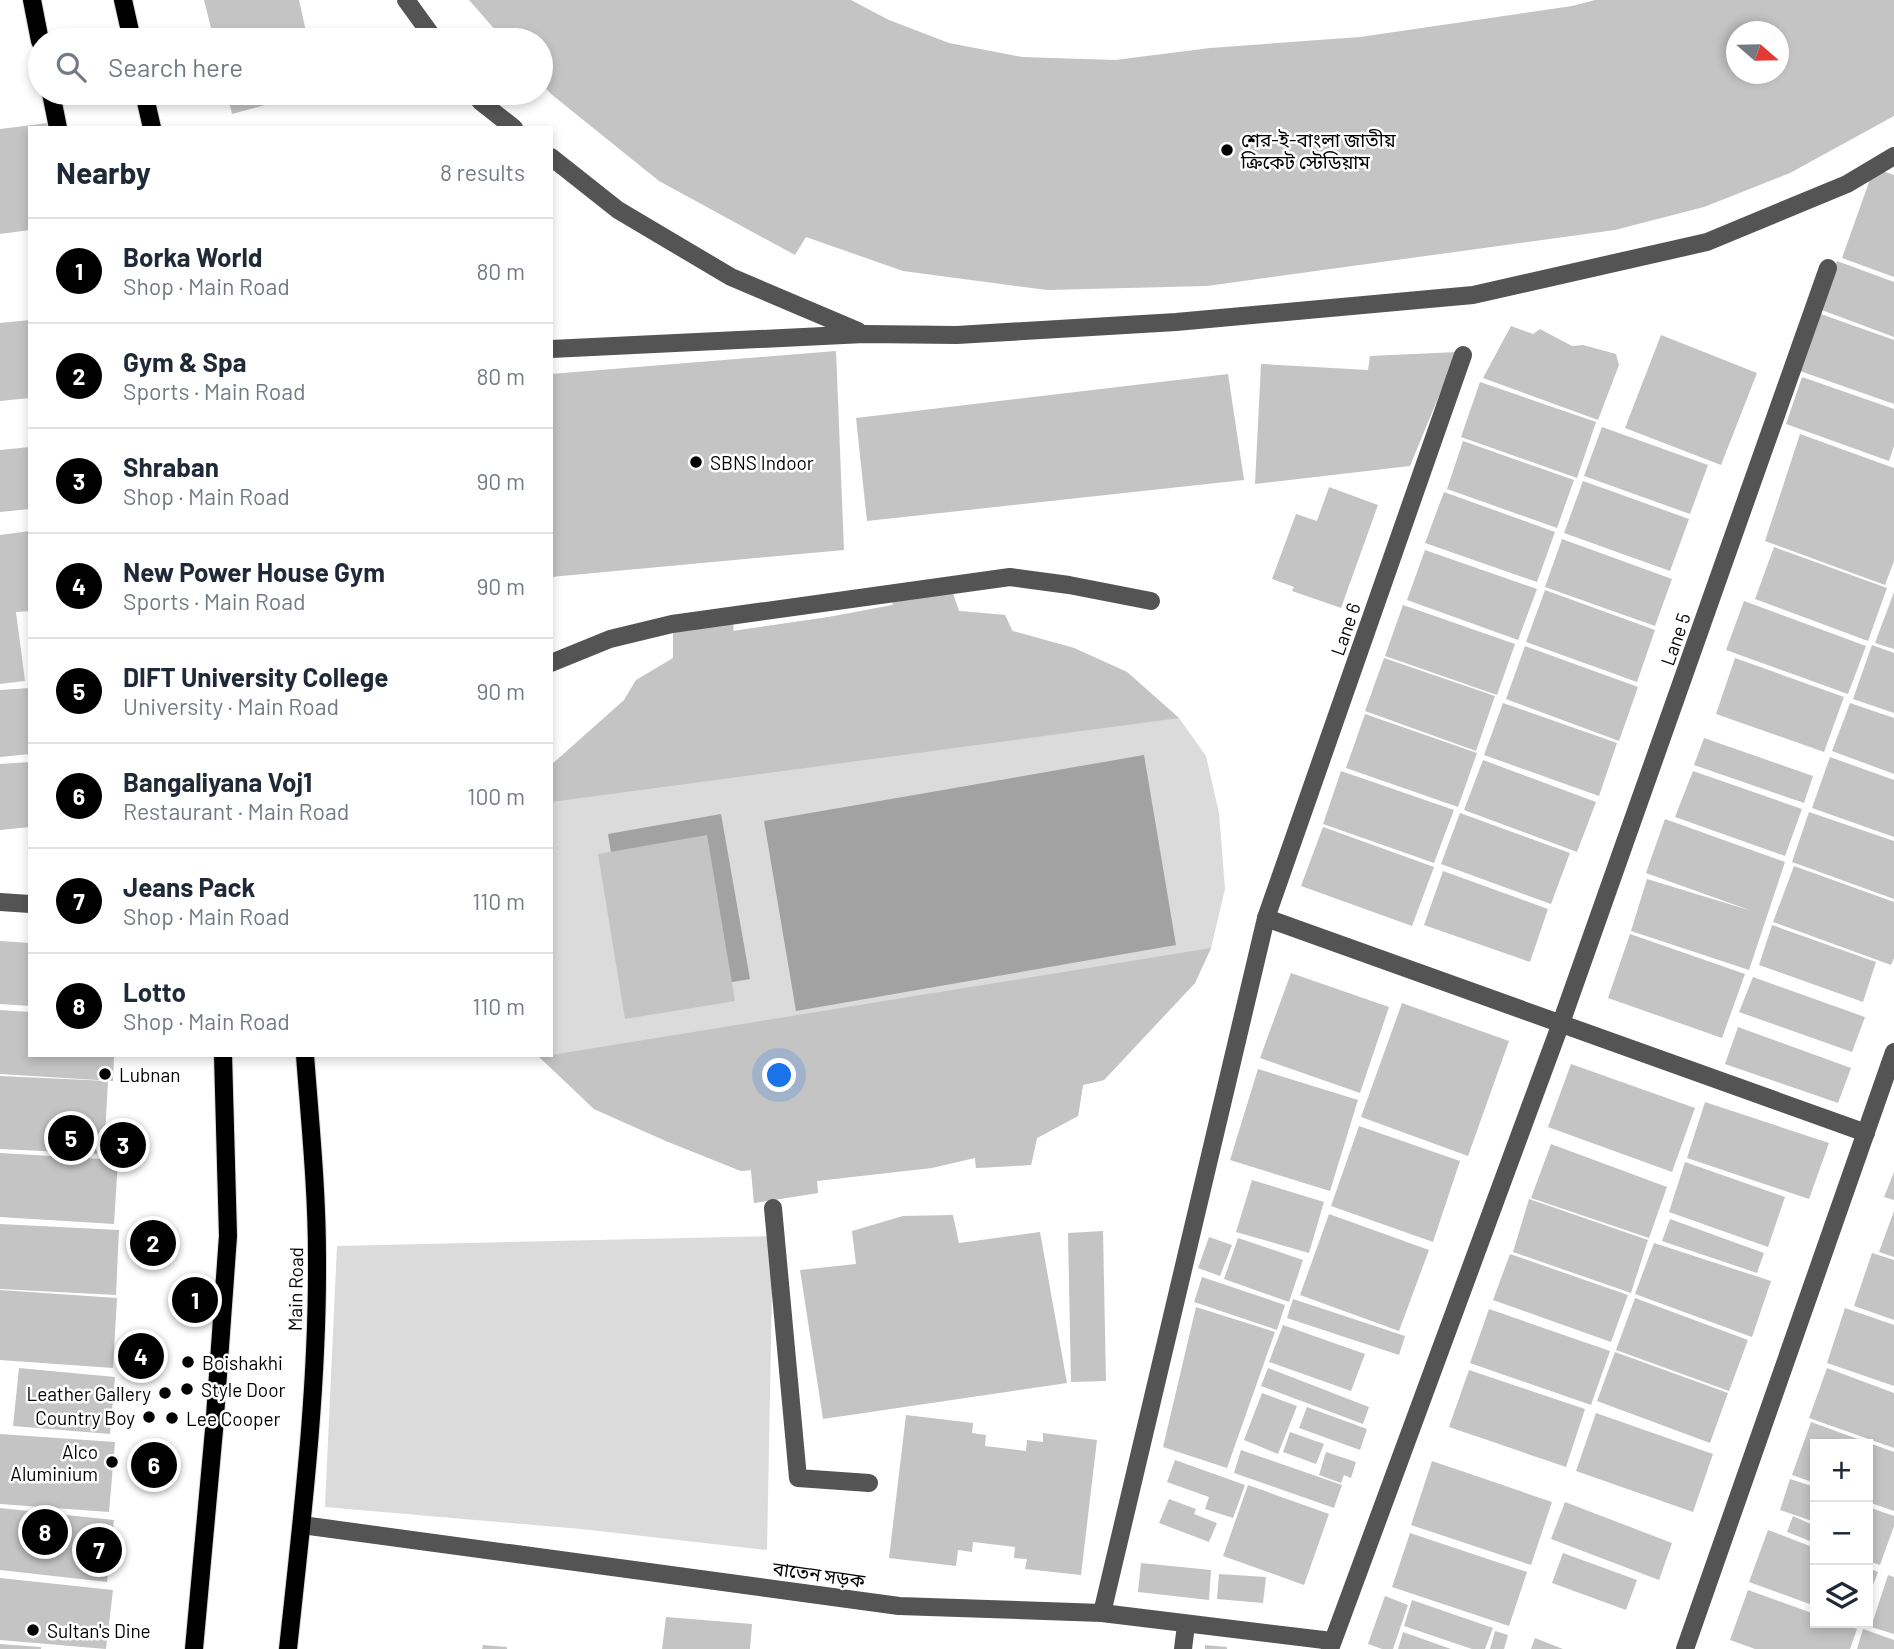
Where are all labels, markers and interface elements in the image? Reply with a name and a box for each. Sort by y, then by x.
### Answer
north arrow [1726,21,1789,84]
search box [28,28,553,105]
icon: search [52,48,90,86]
text: Search here [108,51,243,82]
place label: শের-ই-বাংলা জাতীয় ক্রিকেট স্টেডিয়াম [1240,128,1397,173]
marker: শের-ই-বাংলা জাতীয় ক্রিকেট স্টেডিয়াম [1219,142,1235,158]
text: Nearby [56,154,151,190]
text: 8 results [440,158,525,186]
text: Borka World [123,241,262,272]
text: 1 [75,257,83,285]
text: 80 m [476,257,525,285]
text: Shop · Main Road [123,272,290,300]
text: Gym & Spa [123,346,246,377]
text: 2 [73,362,85,390]
text: 80 m [476,362,525,390]
text: Sports · Main Road [123,377,306,405]
text: Shraban [123,451,219,482]
place label: SBNS Indoor [710,451,814,474]
marker: SBNS Indoor [688,454,704,470]
text: 3 [73,467,85,495]
text: 90 m [476,467,525,495]
text: Shop · Main Road [123,482,290,510]
text: New Power House Gym [123,556,385,587]
text: 4 [72,572,86,600]
text: 90 m [476,572,525,600]
text: Sports · Main Road [123,587,306,615]
street label: Lane 6 [1325,600,1365,658]
street label: Lane 5 [1655,610,1695,668]
text: DIFT University College [123,661,388,692]
text: 5 [73,677,85,705]
text: 90 m [476,677,525,705]
text: University · Main Road [123,692,339,720]
text: Bangaliyana Voj1 [123,766,312,797]
text: 6 [73,782,85,810]
text: 100 m [467,782,525,810]
text: Restaurant · Main Road [123,797,349,825]
text: Jeans Pack [123,871,255,902]
text: 7 [73,887,85,915]
text: 110 m [472,887,525,915]
text: Shop · Main Road [123,902,290,930]
text: Lotto [123,976,186,1007]
text: 8 [73,992,85,1020]
text: 110 m [472,992,525,1020]
text: Shop · Main Road [123,1007,290,1035]
your location [762,1058,796,1092]
place label: Lubnan [119,1063,181,1086]
marker: Lubnan [97,1066,113,1082]
pin: 5 [48,1112,94,1164]
pin: 3 [100,1119,146,1171]
pin: 2 [130,1217,176,1269]
street label: Main Road [283,1247,307,1331]
pin: 1 [172,1274,218,1326]
pin: 4 [118,1330,164,1382]
place label: Boishakhi [202,1351,283,1374]
marker: Boishakhi [180,1354,196,1370]
place label: Style Door [201,1378,286,1401]
marker: Style Door [179,1381,195,1397]
place label: Leather Gallery [26,1382,151,1405]
marker: Leather Gallery [157,1385,173,1401]
place label: Country Boy [35,1406,135,1429]
place label: Lee Cooper [186,1407,281,1430]
marker: Country Boy [141,1409,157,1425]
marker: Lee Cooper [164,1410,180,1426]
pin: 6 [131,1439,177,1491]
map controls [1810,1439,1873,1628]
button: + [1810,1439,1873,1502]
place label: Alco Aluminium [10,1440,98,1485]
marker: Alco Aluminium [104,1454,120,1470]
button: − [1810,1502,1873,1565]
pin: 8 [22,1506,68,1558]
pin: 7 [76,1524,122,1576]
street label: বাতেন সড়ক [771,1556,867,1592]
button: layers [1810,1565,1873,1628]
place label: Sultan's Dine [47,1619,151,1642]
marker: Sultan's Dine [25,1622,41,1638]

